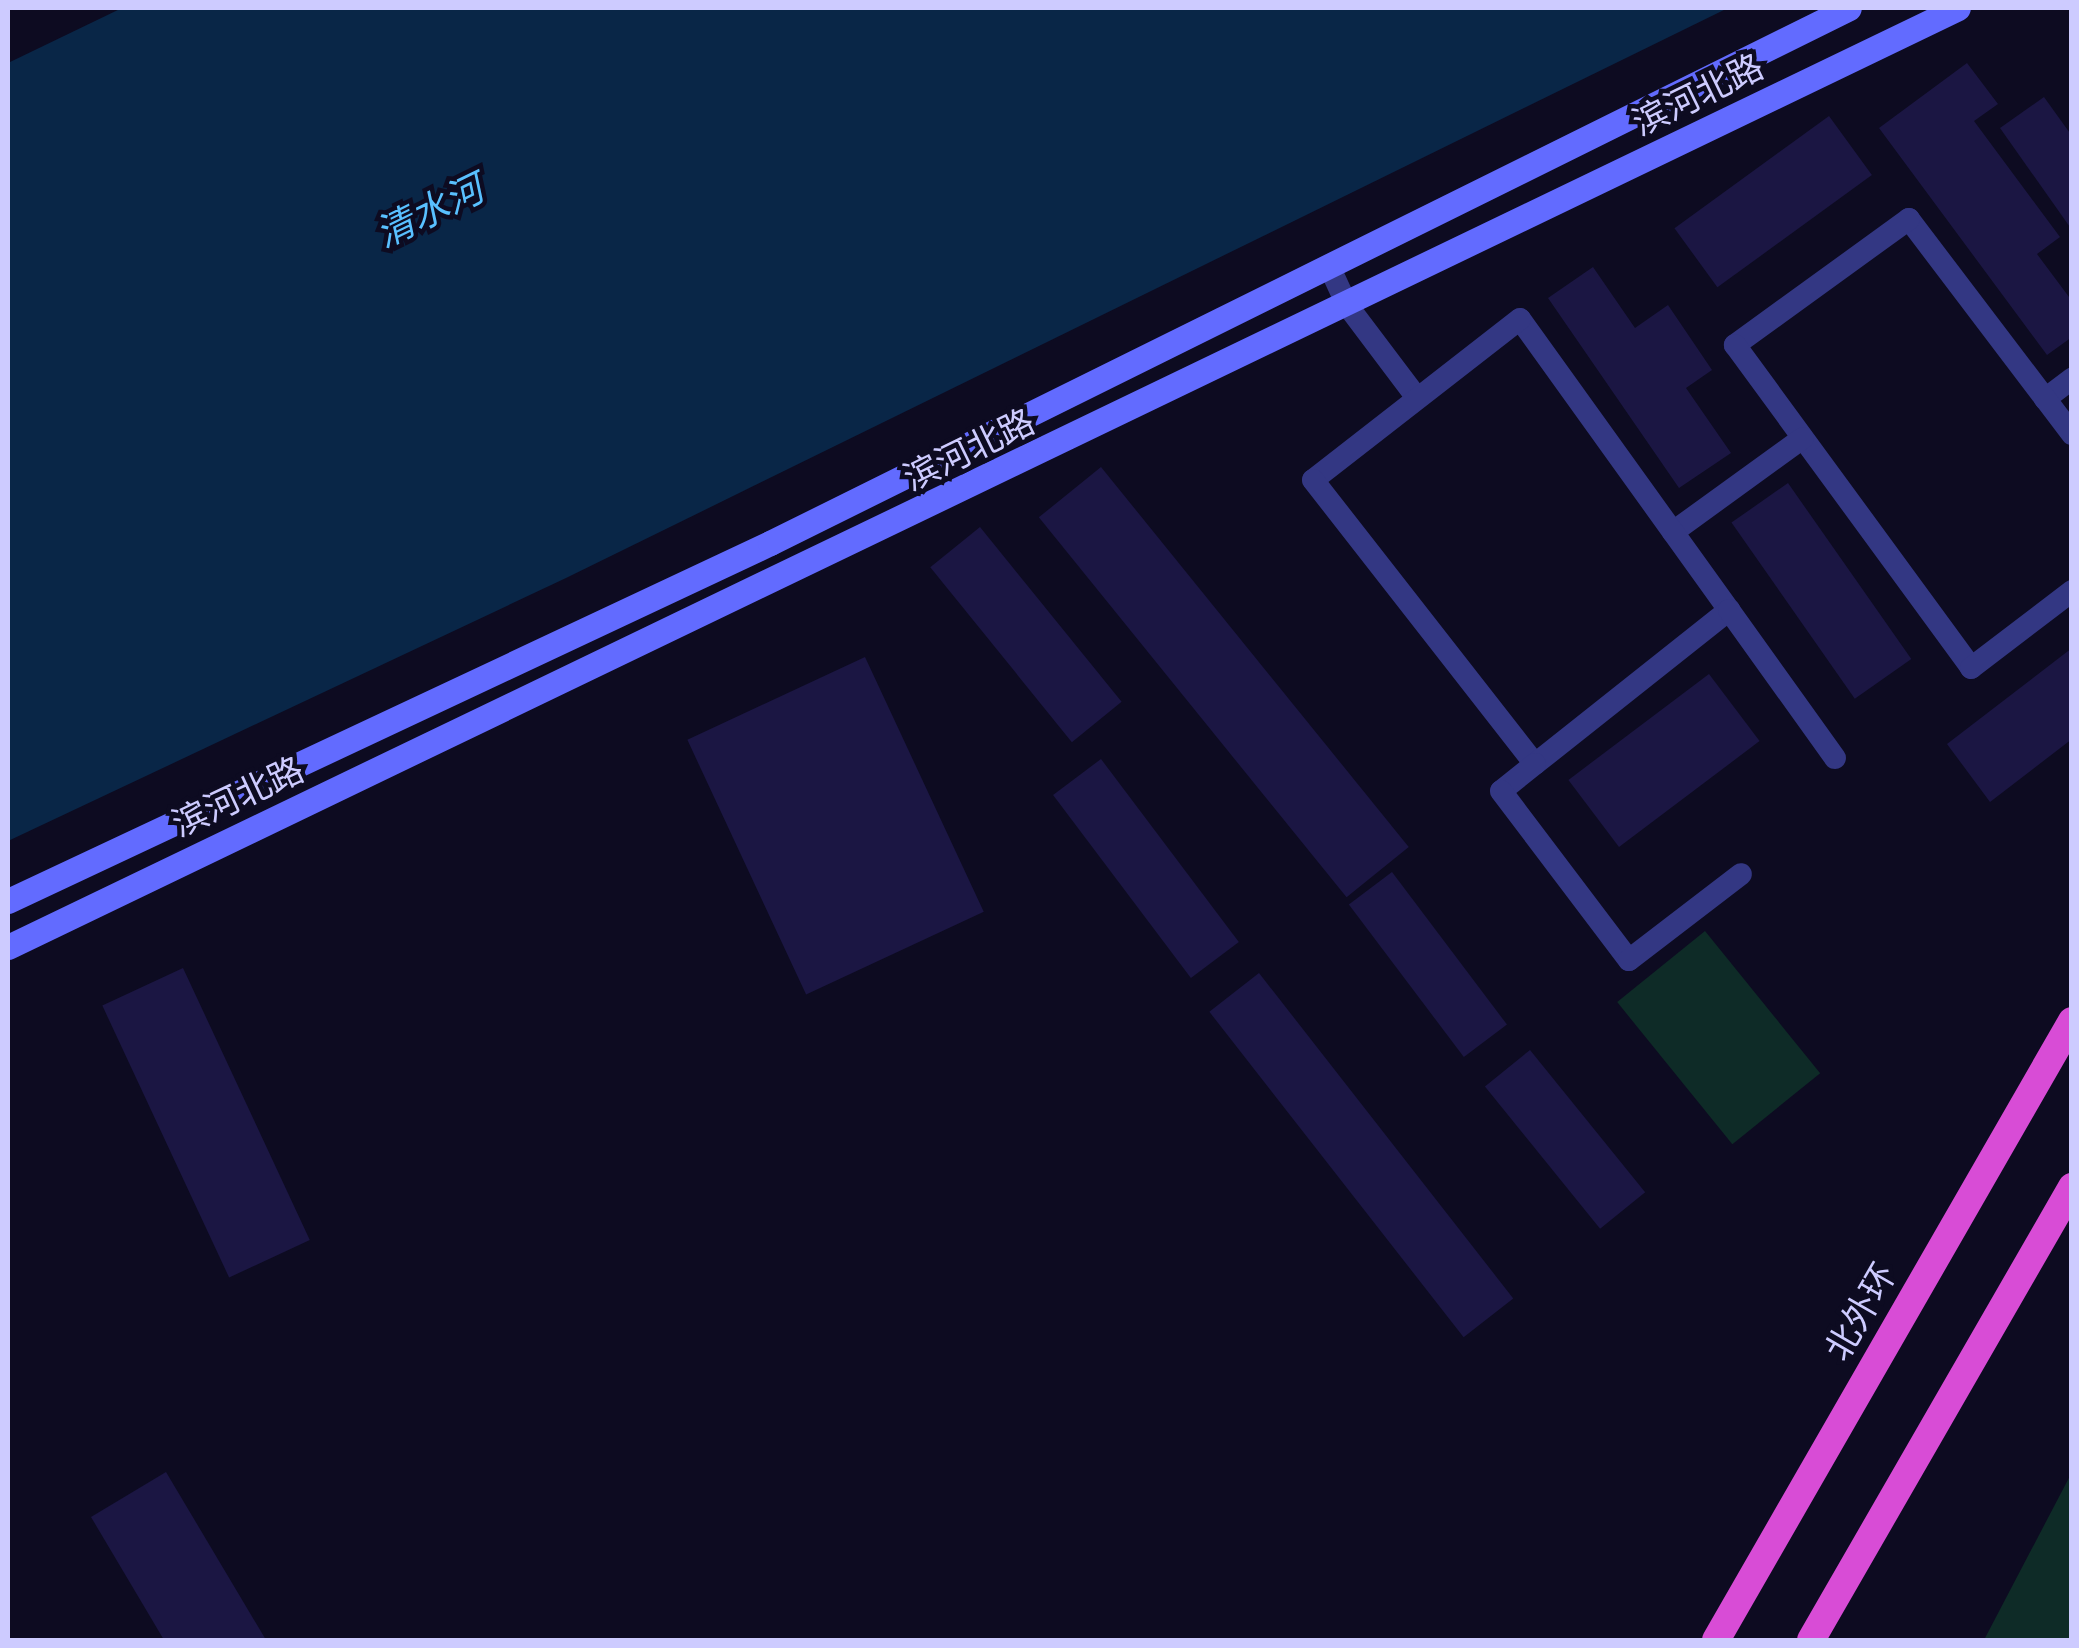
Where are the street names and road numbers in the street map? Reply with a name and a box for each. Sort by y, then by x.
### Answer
street label: 滨河北路 [1626,45,1770,145]
street label: 滨河北路 [897,400,1041,500]
street label: 滨河北路 [166,748,310,846]
street label: 北外环 [1817,1256,1905,1368]

